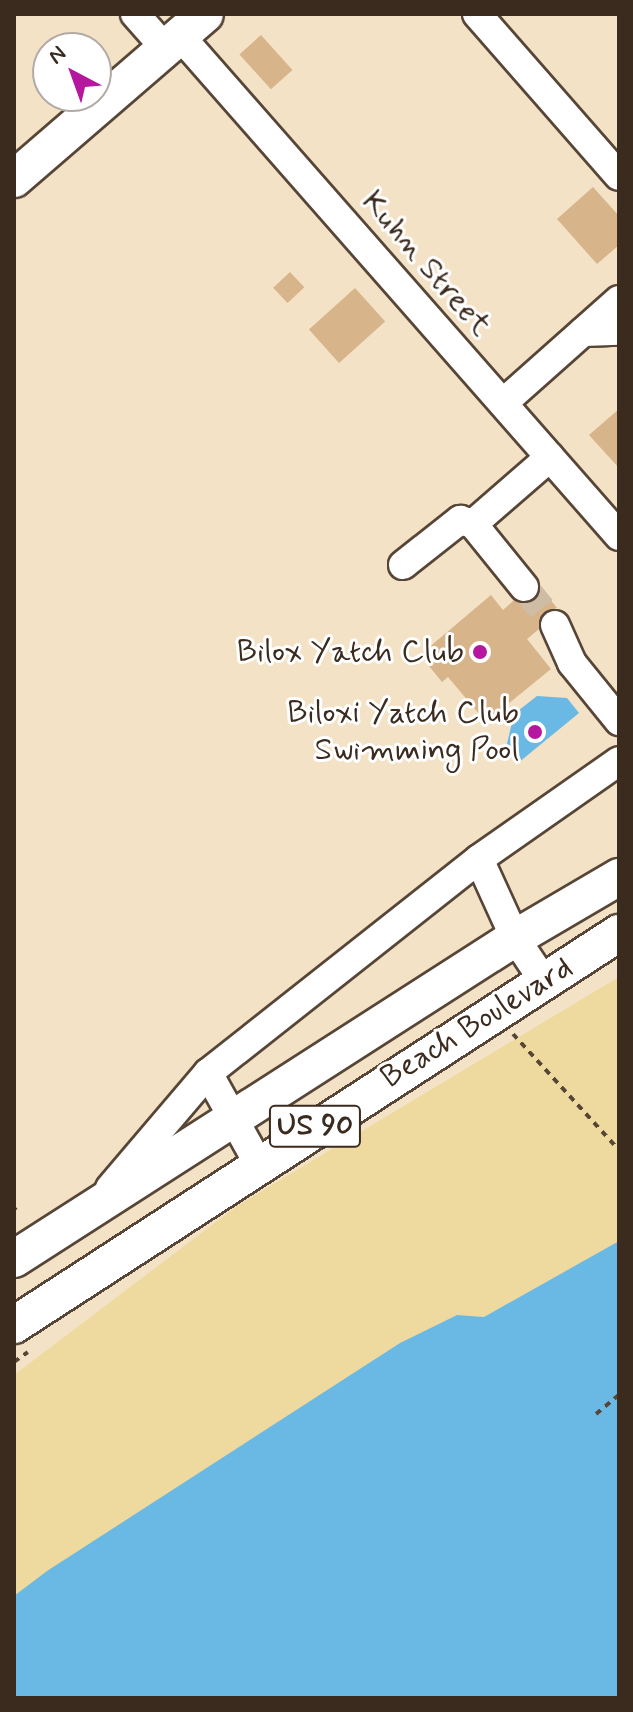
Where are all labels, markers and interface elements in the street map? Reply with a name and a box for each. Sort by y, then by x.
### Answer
north arrow [32,32,112,112]
text: N [43,40,72,71]
street label: Kuhn Street [353,184,499,344]
place label: Bilox Yatch Club [240,633,464,671]
marker: Bilox Yatch Club [471,643,489,661]
place label: Biloxi Yatch Club Swimming Pool [287,695,519,770]
marker: Biloxi Yatch Club Swimming Pool [526,723,544,741]
street label: Beach Boulevard [374,949,580,1097]
road number: US 90 [267,1100,363,1152]

